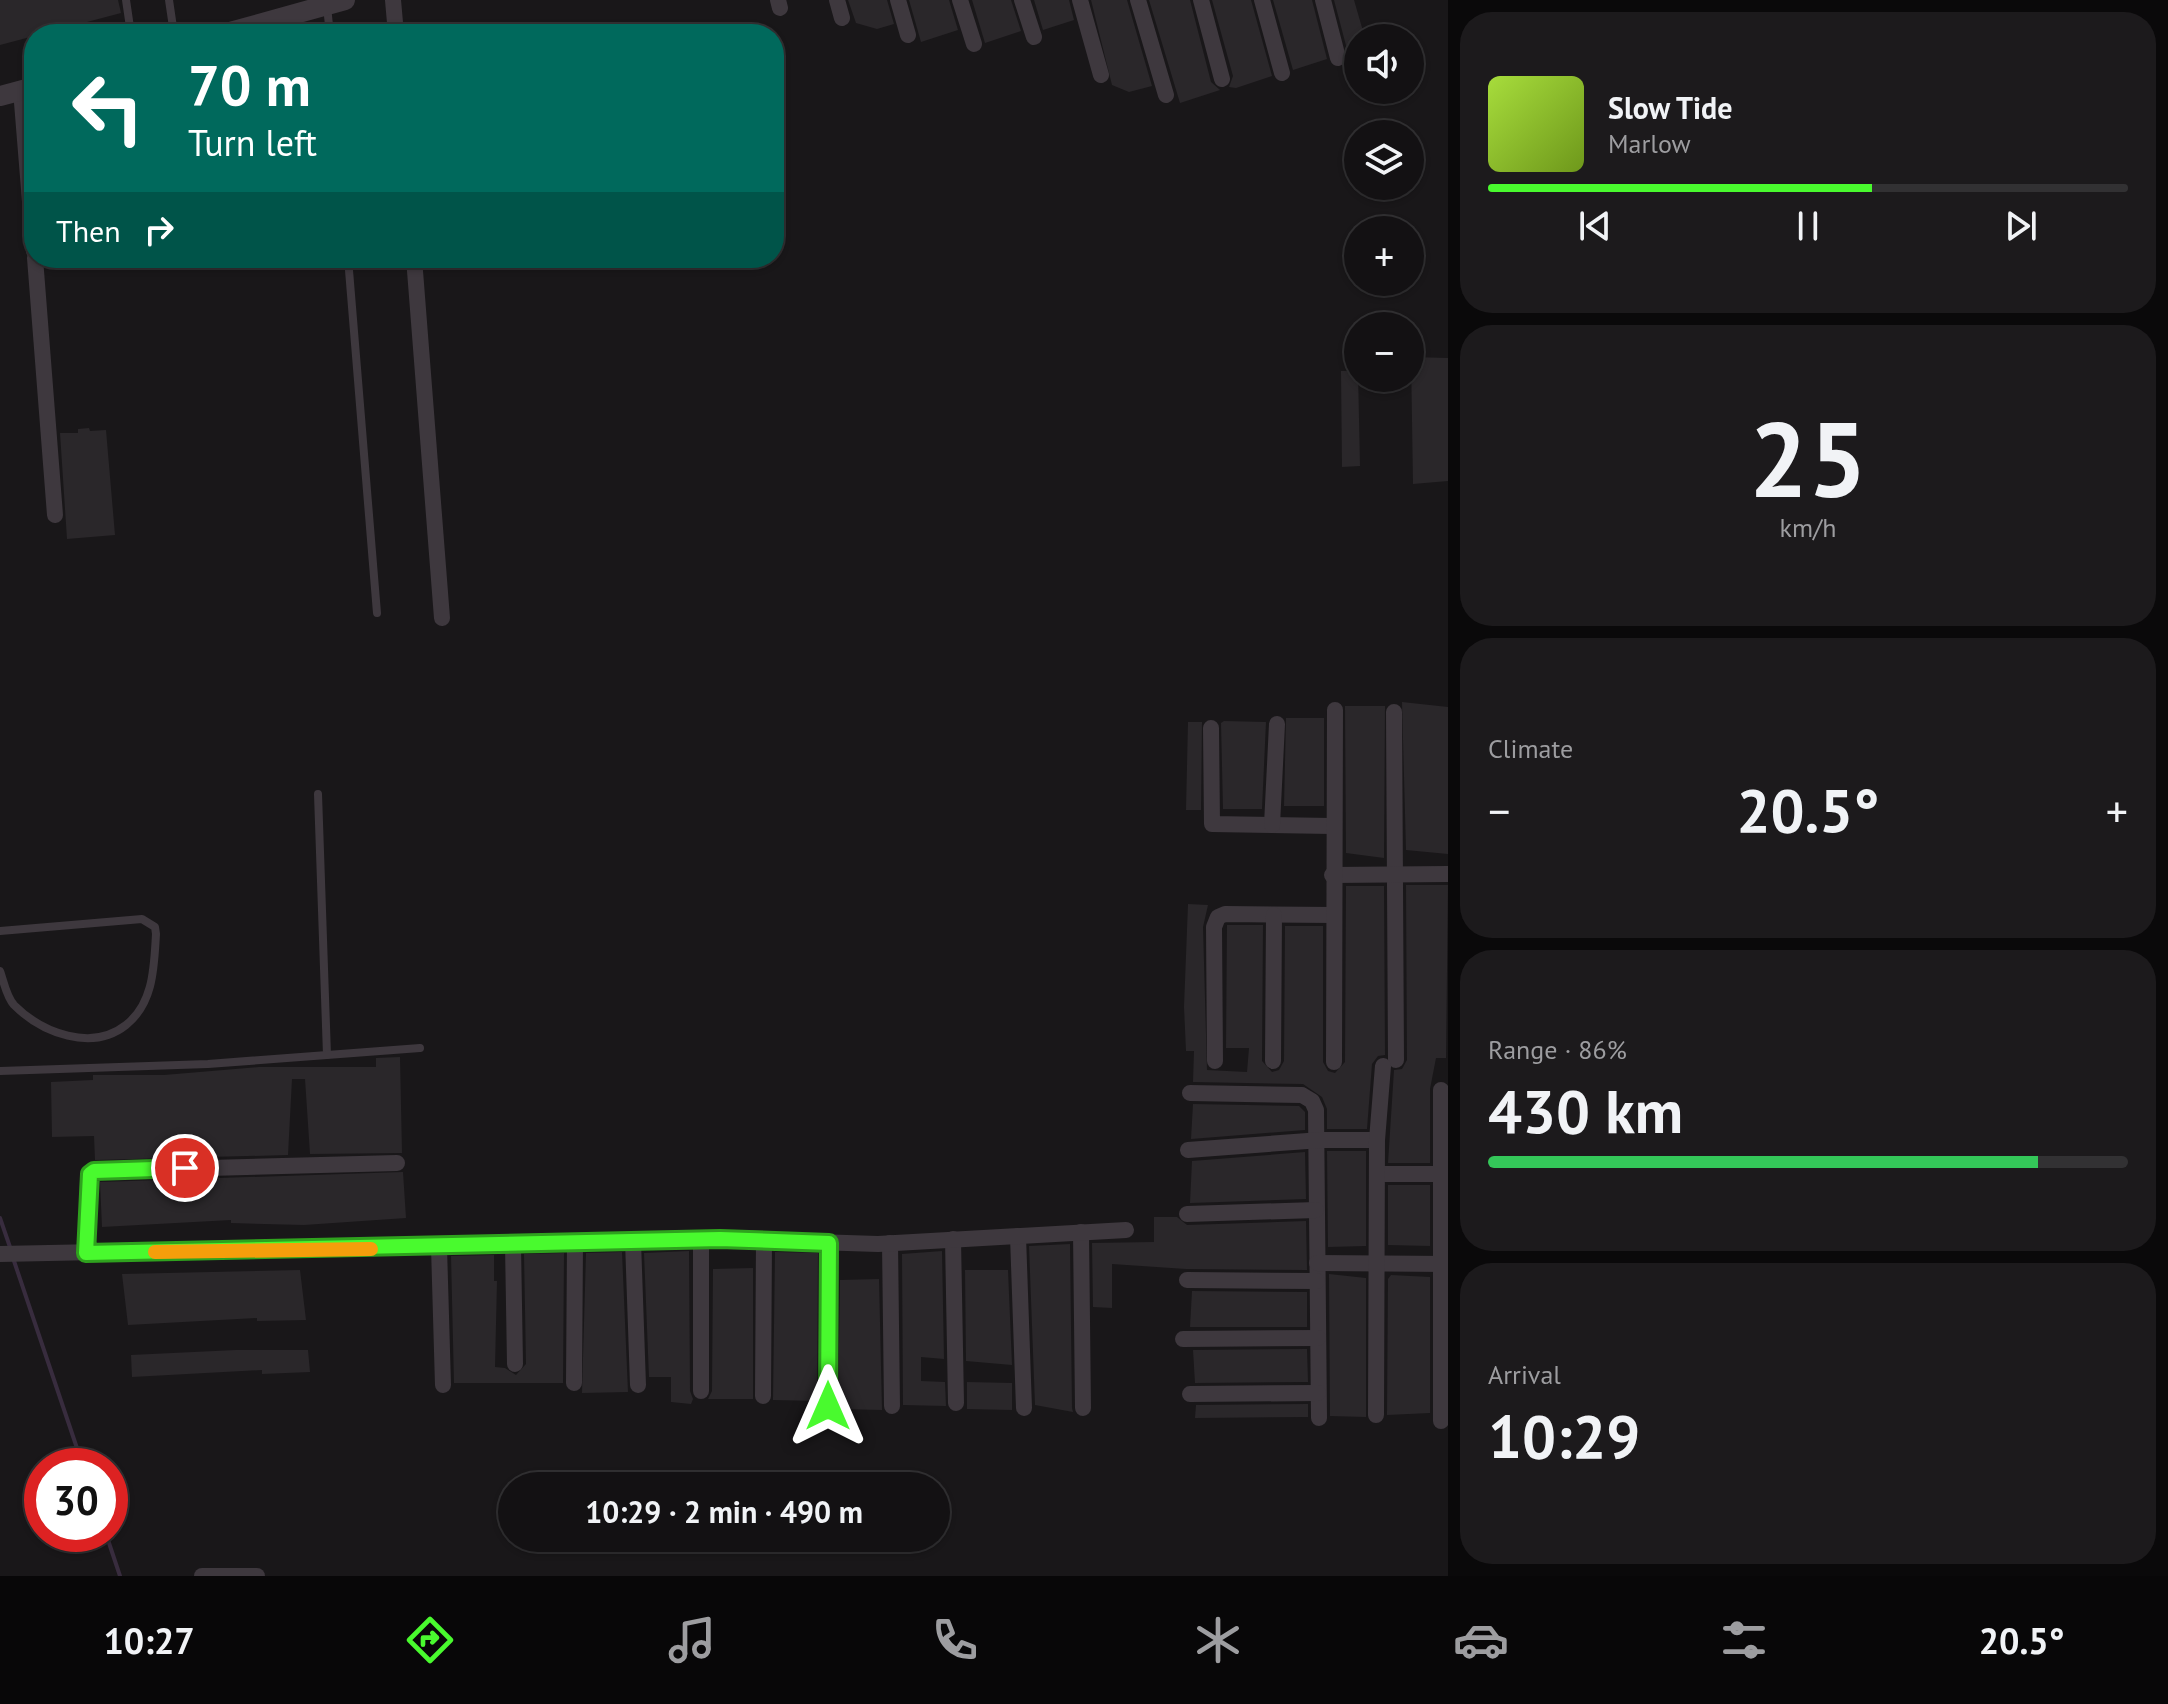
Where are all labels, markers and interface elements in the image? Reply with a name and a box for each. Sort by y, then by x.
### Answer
map controls [1344,24,1424,392]
button: sound [1344,24,1424,104]
text: 70 m [188,49,311,121]
icon: left [56,56,160,160]
text: Slow Tide [1608,88,1733,127]
text: Turn left [188,119,317,166]
button: layers [1344,120,1424,200]
text: Marlow [1608,127,1691,160]
icon: previous [1573,204,1617,248]
icon: pause [1786,204,1830,248]
icon: next [1999,204,2043,248]
icon: right [137,208,181,252]
text: Then [56,211,121,250]
button: + [1344,216,1424,296]
button: − [1344,312,1424,392]
text: 25 [1749,391,1867,526]
text: km/h [1780,511,1837,544]
text: Climate [1488,732,1573,765]
text: 20.5° [1736,771,1880,849]
text: − [1488,782,1510,839]
text: + [2106,782,2128,839]
text: Range · 86% [1488,1033,1627,1066]
text: 430 km [1488,1072,1683,1150]
pin [151,1134,219,1202]
icon: arrive [163,1146,207,1190]
text: Arrival [1488,1358,1561,1391]
position arrow [786,1364,870,1448]
text: 10:29 [1488,1397,1640,1475]
speed limit sign: 30 [24,1448,128,1552]
text: 10:29 · 2 min · 490 m [585,1492,863,1531]
icon: directions [402,1612,458,1668]
icon: music [664,1612,720,1668]
icon: phone [927,1612,983,1668]
icon: climate [1190,1612,1246,1668]
icon: car [1453,1612,1509,1668]
icon: filters [1716,1612,1772,1668]
text: 10:27 [103,1617,195,1664]
text: 20.5° [1979,1617,2065,1664]

